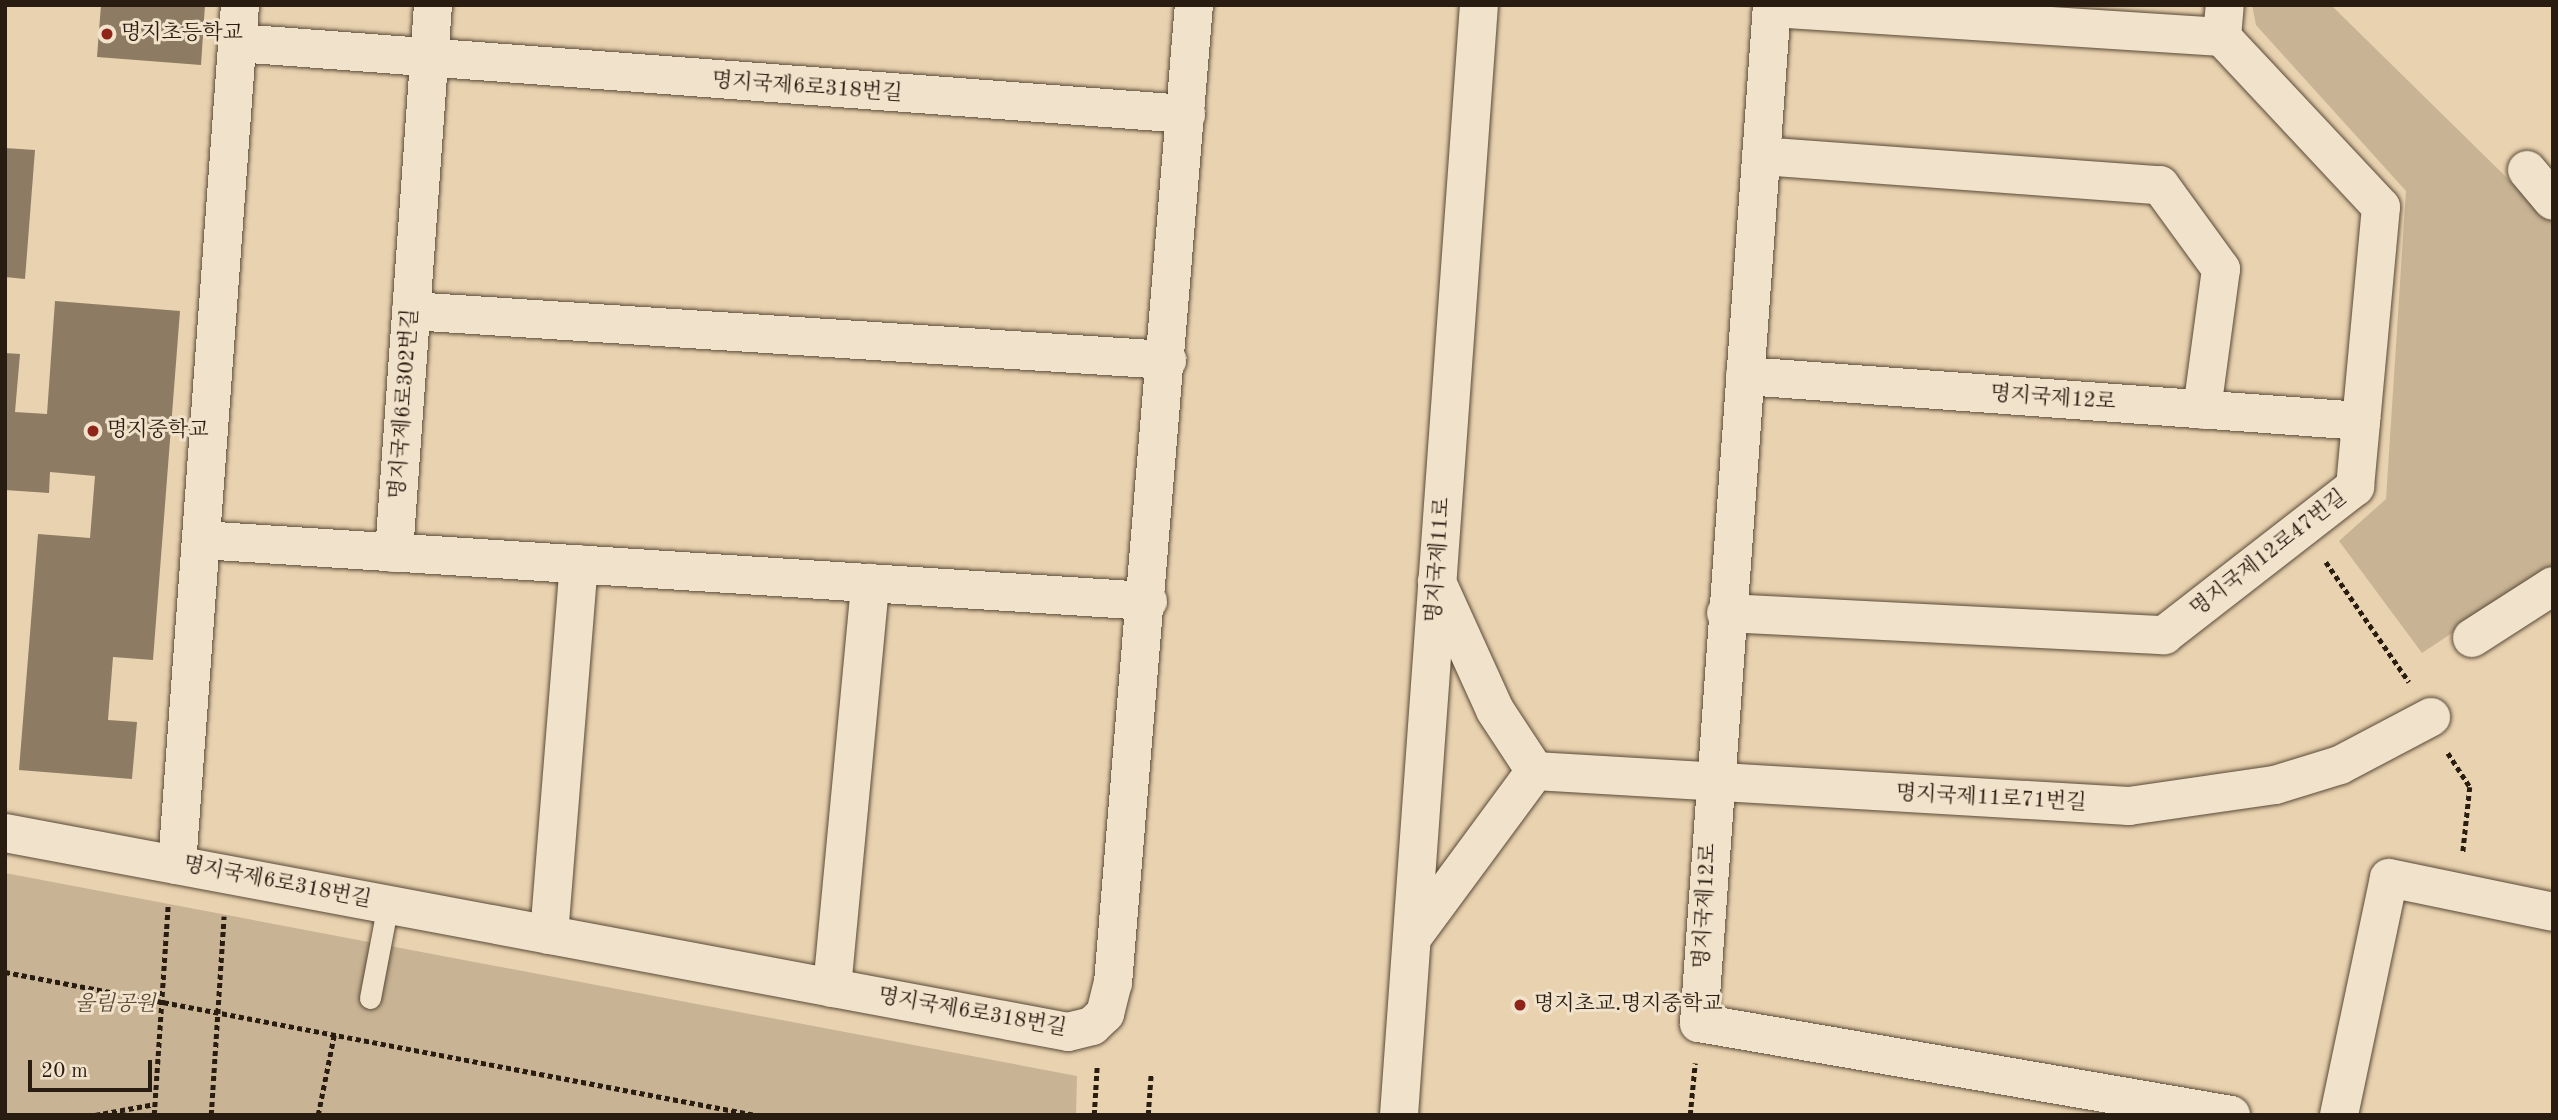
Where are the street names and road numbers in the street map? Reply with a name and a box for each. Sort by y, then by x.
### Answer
street label: 명지국제6로318번길 [711,69,903,107]
street label: 명지국제6로302번길 [386,308,424,500]
street label: 명지국제12로 [1989,382,2117,416]
street label: 명지국제12로47번길 [2186,485,2352,623]
street label: 명지국제11로 [1422,496,1456,624]
street label: 명지국제11로71번길 [1895,781,2087,817]
street label: 명지국제12로 [1690,843,1722,969]
street label: 명지국제6로318번길 [181,852,373,914]
street label: 명지국제6로318번길 [876,984,1068,1042]

